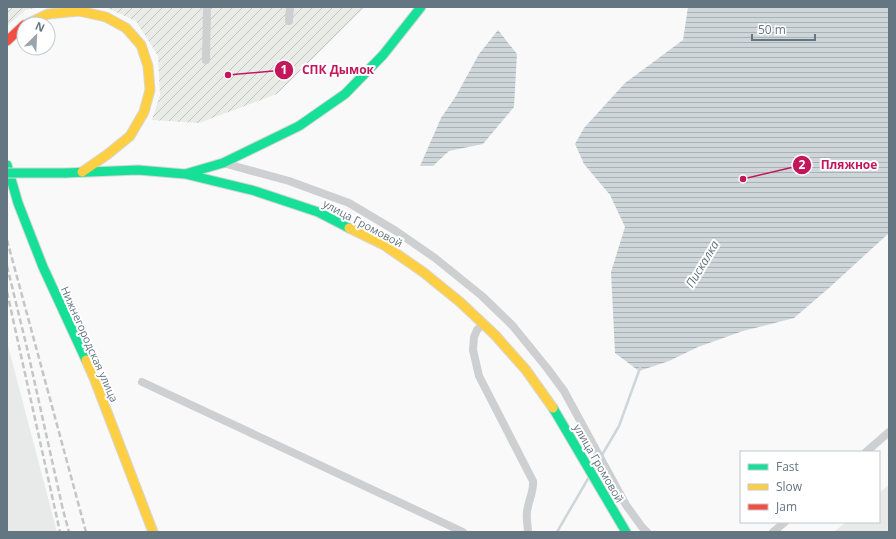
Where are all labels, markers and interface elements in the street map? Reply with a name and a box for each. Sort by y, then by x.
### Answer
north arrow [16,16,56,56]
scale bar [752,16,815,42]
text: N [33,18,47,35]
text: 50 m [758,21,786,38]
callout: СПК Дымок [274,58,382,82]
text: 1 [281,61,287,78]
text: СПК Дымок [302,61,375,78]
callout: Пляжное [792,153,885,177]
text: 2 [799,156,806,173]
text: Пляжное [821,156,877,173]
street label: улица Громовой [320,196,406,250]
water label: Пискалка [681,237,723,291]
street label: Нижнегородская улица [58,284,122,404]
street label: улица Громовой [570,421,628,505]
legend [740,451,880,523]
text: Fast [776,458,799,475]
text: Slow [776,478,803,495]
text: Jam [775,498,797,515]

